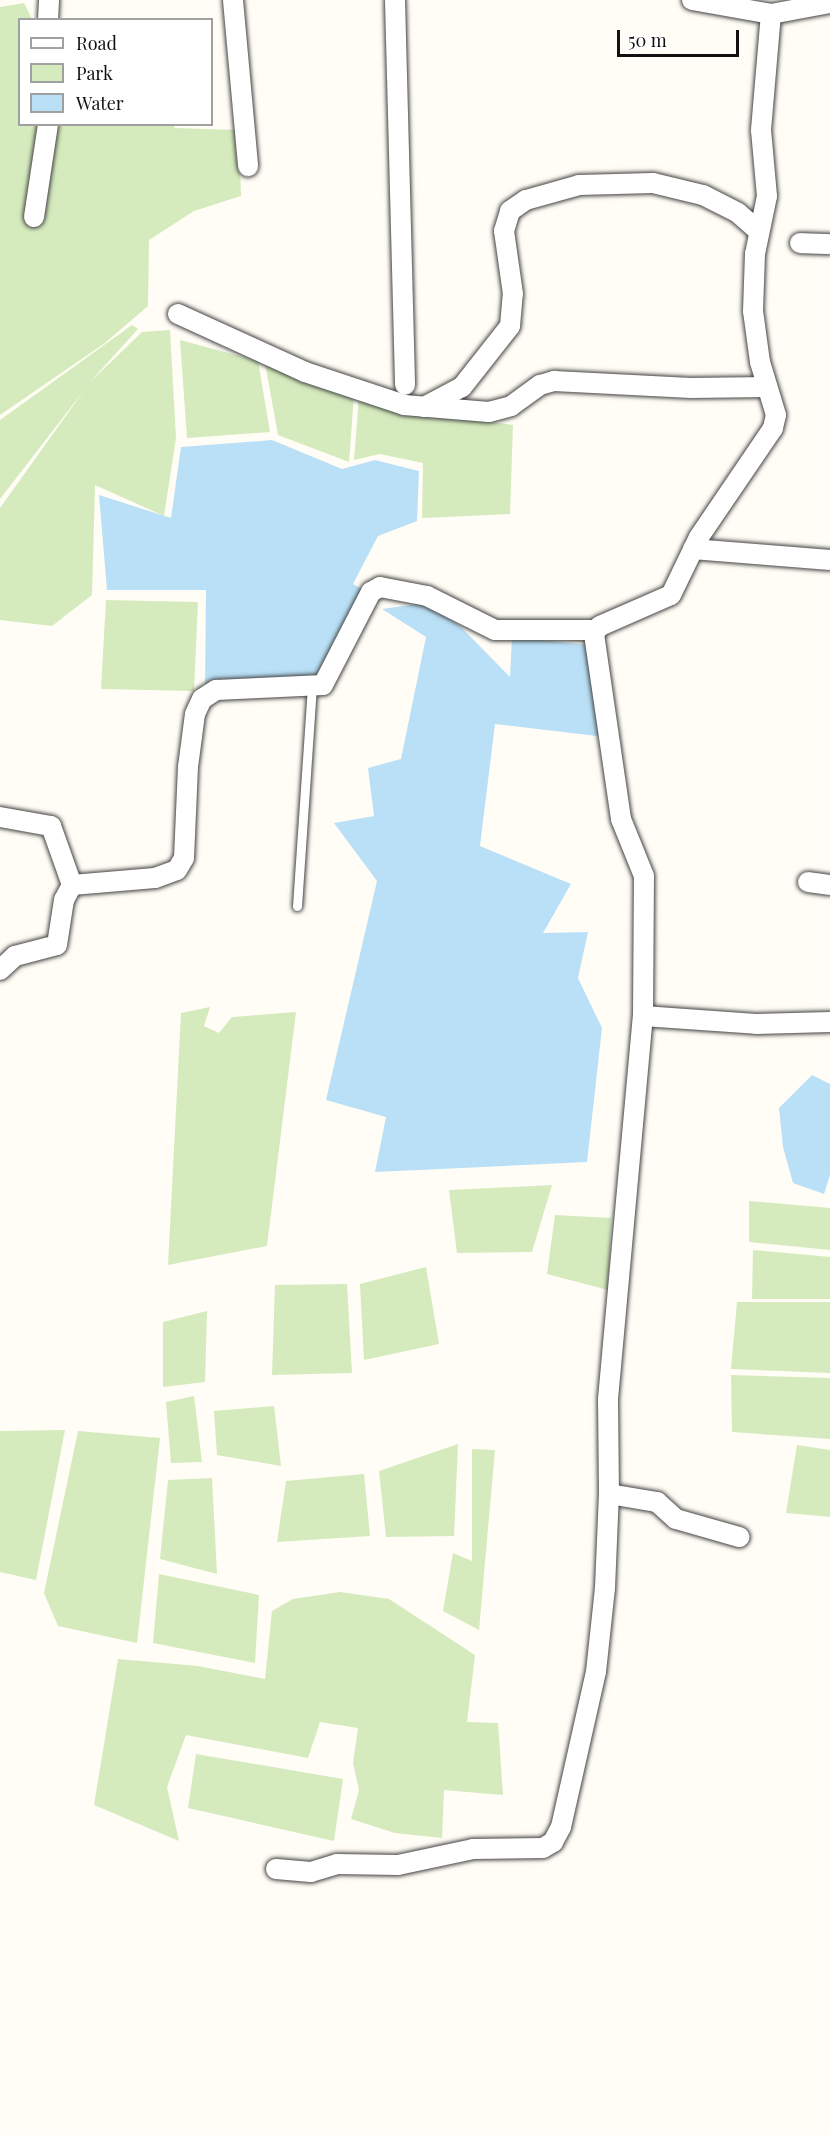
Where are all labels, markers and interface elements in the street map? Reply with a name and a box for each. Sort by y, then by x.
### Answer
legend [18,18,213,126]
scale bar [620,18,742,56]
text: 50 m [628,28,667,52]
text: Road [76,31,117,55]
text: Park [76,61,113,85]
text: Water [76,91,124,115]

